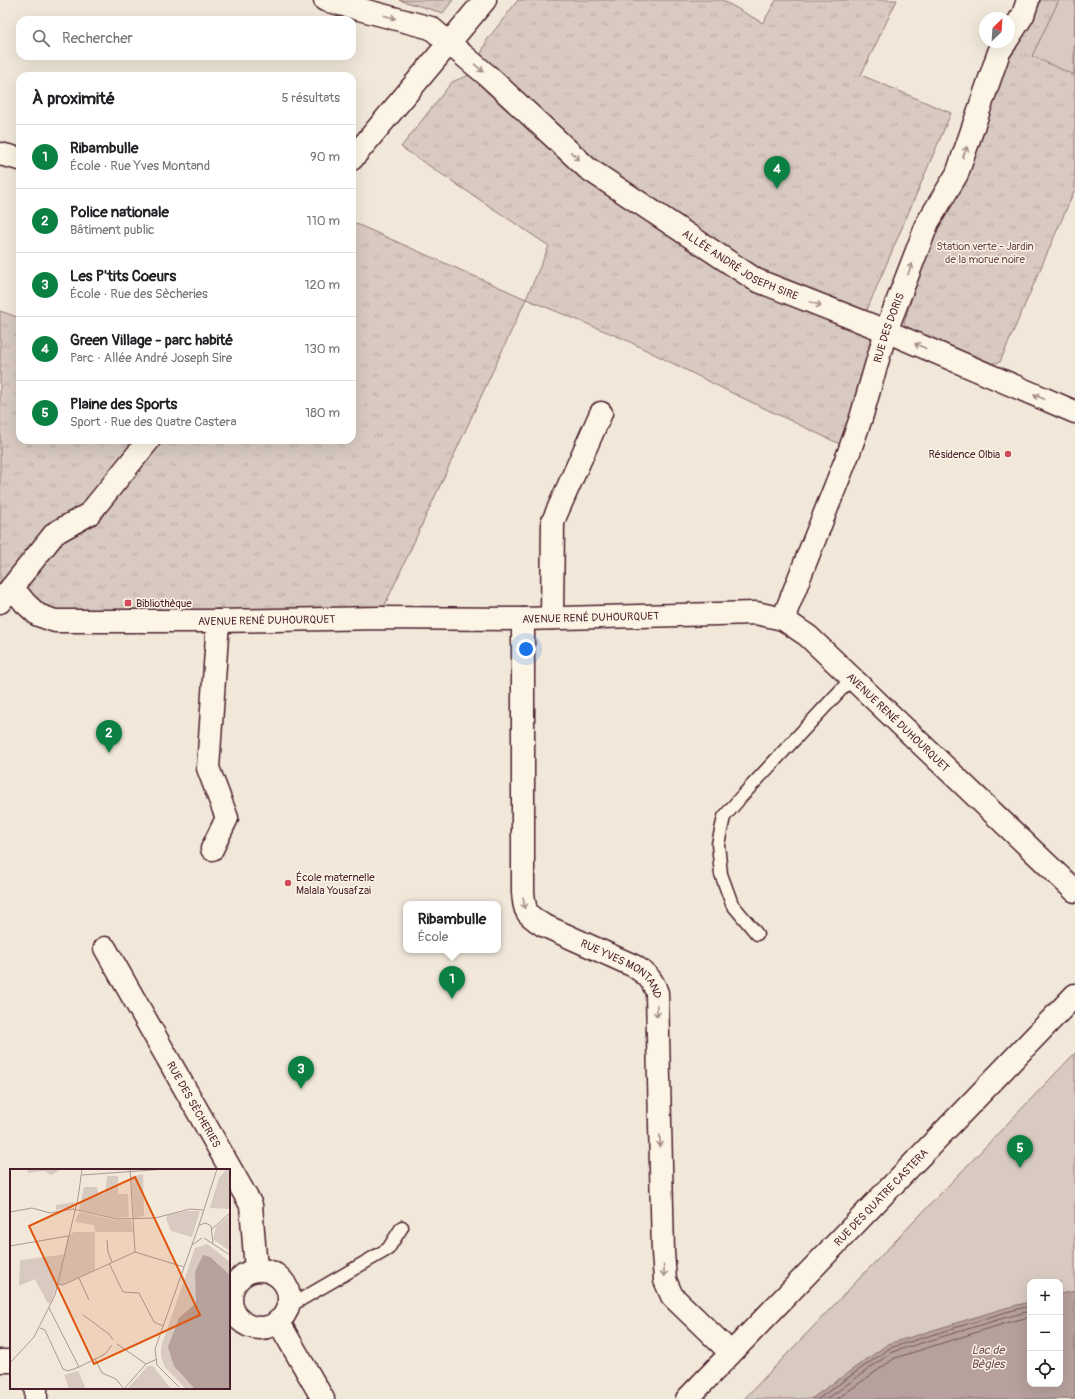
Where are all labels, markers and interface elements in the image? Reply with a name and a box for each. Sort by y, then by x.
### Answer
north arrow [979,12,1015,48]
one-way arrow [383,14,396,21]
search box [16,16,356,60]
icon: search [30,27,52,49]
text: Rechercher [62,29,133,48]
one-way arrow [474,64,485,73]
text: À proximité [32,88,115,109]
text: 5 résultats [281,90,340,106]
text: Ribambulle [70,139,138,158]
one-way arrow [962,146,970,158]
text: 1 [42,149,48,165]
text: 90 m [310,149,340,165]
one-way arrow [570,152,580,161]
pin: 4 [764,156,790,189]
text: École · Rue Yves Montand [70,158,210,174]
text: Police nationale [70,203,169,222]
text: 2 [41,213,49,229]
text: 110 m [307,213,340,229]
text: Bâtiment public [70,222,155,238]
street label: ALLÉE ANDRÉ JOSEPH SIRE [680,227,800,303]
park label: Station verte - Jardin de la morue noire [936,240,1034,266]
one-way arrow [906,263,914,275]
text: Les P'tits Coeurs [70,267,176,286]
text: 3 [41,277,49,293]
text: 120 m [304,277,340,293]
text: École · Rue des Sècheries [70,286,208,302]
street label: RUE DES DORIS [871,291,907,364]
one-way arrow [809,301,821,308]
text: Green Village - parc habité [70,331,233,350]
text: 4 [41,341,49,357]
text: 130 m [304,341,340,357]
one-way arrow [914,342,926,349]
text: Parc · Allée André Joseph Sire [70,350,232,366]
one-way arrow [1034,393,1046,400]
text: Plaine des Sports [70,395,177,414]
text: 5 [41,405,49,421]
text: 180 m [305,405,340,421]
text: Sport · Rue des Quatre Castera [70,414,236,430]
place label: Résidence Olbia [929,448,1000,461]
marker: Résidence Olbia [1003,449,1013,459]
place label: Bibliothèque [136,597,192,610]
marker: Bibliothèque [123,598,133,608]
street label: AVENUE RENÉ DUHOURQUET [522,609,659,626]
street label: AVENUE RENÉ DUHOURQUET [198,612,335,628]
your location [516,639,536,659]
street label: AVENUE RENÉ DUHOURQUET [844,670,952,774]
pin: 2 [96,720,122,753]
place label: École maternelle Malala Yousafzai [296,871,375,897]
marker: École maternelle Malala Yousafzai [283,878,293,888]
one-way arrow [520,896,528,909]
popup [403,901,501,953]
text: Ribambulle [418,910,486,929]
text: École [418,929,448,945]
street label: RUE YVES MONTAND [579,936,664,998]
pin: 1 [439,966,465,999]
one-way arrow [653,1004,661,1017]
pin: 3 [288,1056,314,1089]
street label: RUE DES SÈCHERIES [164,1059,224,1150]
one-way arrow [656,1134,664,1147]
pin: 5 [1007,1135,1033,1168]
street label: RUE DES QUATRE CASTERA [831,1146,931,1248]
inset map [10,1169,230,1389]
one-way arrow [661,1264,668,1277]
map controls [1027,1279,1063,1387]
button: + [1027,1279,1063,1315]
button: − [1027,1315,1063,1351]
water label: Lac de Bègles [971,1343,1006,1372]
button: locate [1027,1351,1063,1387]

